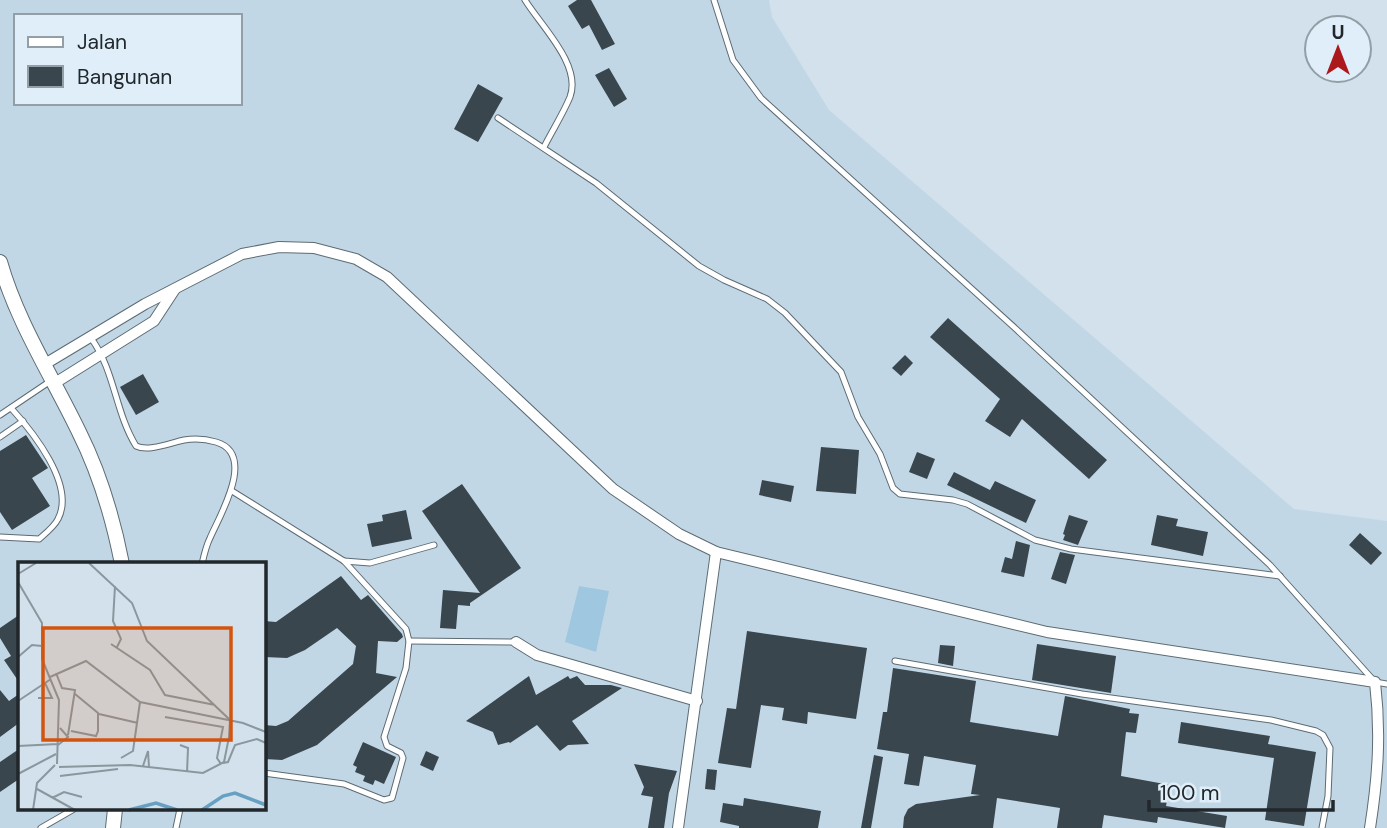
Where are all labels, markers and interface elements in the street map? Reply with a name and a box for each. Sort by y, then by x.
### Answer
legend [14,14,242,105]
north arrow [1303,14,1373,84]
text: U [1331,20,1345,45]
text: Jalan [77,28,127,56]
text: Bangunan [77,63,172,91]
inset map [18,562,266,810]
scale bar [1149,768,1333,812]
text: 100 m [1160,779,1220,807]

